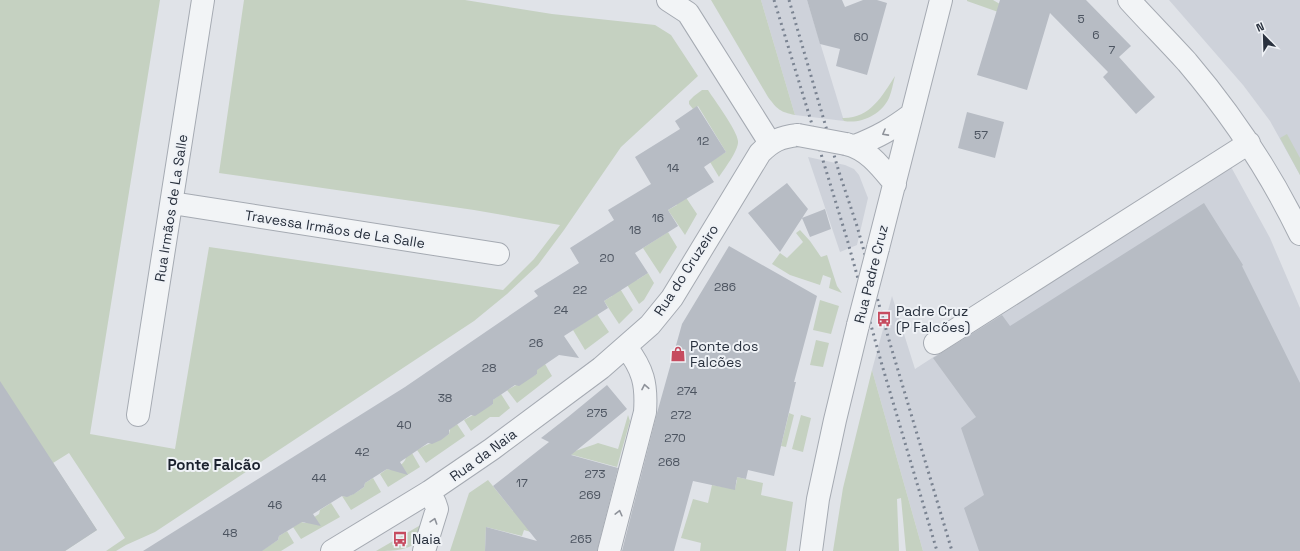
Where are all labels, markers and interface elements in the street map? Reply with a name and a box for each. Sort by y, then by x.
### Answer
house number: 5 [1077,11,1085,27]
north arrow [1244,16,1284,56]
text: N [1254,19,1266,35]
house number: 6 [1092,27,1100,43]
house number: 60 [853,29,869,45]
house number: 7 [1109,42,1116,58]
house number: 57 [974,127,988,143]
one-way arrow [882,128,889,136]
street label: Rua Irmãos de La Salle [150,133,192,283]
house number: 12 [697,133,709,149]
house number: 14 [667,160,680,176]
street label: Travessa Irmãos de La Salle [244,206,426,252]
house number: 16 [652,210,664,226]
street label: Rua do Cruzeiro [650,221,722,319]
house number: 18 [629,222,641,238]
street label: Rua Padre Cruz [850,223,892,325]
house number: 20 [600,250,614,266]
house number: 286 [714,279,736,295]
house number: 22 [573,282,587,298]
house number: 24 [554,302,569,318]
place label: Padre Cruz (P Falcões) [896,302,970,336]
bus stop icon: Padre Cruz (P Falcões) [875,310,893,328]
house number: 26 [529,335,543,351]
place label: Ponte dos Falcões [690,337,758,371]
shop icon: Ponte dos Falcões [669,345,687,363]
house number: 28 [482,360,496,376]
house number: 274 [677,383,698,399]
one-way arrow [641,384,649,390]
house number: 38 [438,390,452,406]
house number: 275 [586,405,608,421]
house number: 272 [670,407,692,423]
house number: 40 [396,417,412,433]
street label: Rua da Naia [446,425,520,485]
house number: 270 [664,430,686,446]
house number: 42 [355,444,369,460]
house number: 268 [658,454,680,470]
district label: Ponte Falcão [167,455,261,474]
house number: 273 [584,466,606,482]
house number: 44 [311,470,327,486]
house number: 17 [516,475,528,491]
house number: 269 [579,487,601,503]
house number: 46 [268,497,282,513]
one-way arrow [614,510,622,516]
one-way arrow [429,518,438,525]
house number: 48 [223,525,237,541]
bus stop icon: Naia [391,530,409,548]
place label: Naia [412,530,441,548]
house number: 265 [570,531,592,547]

